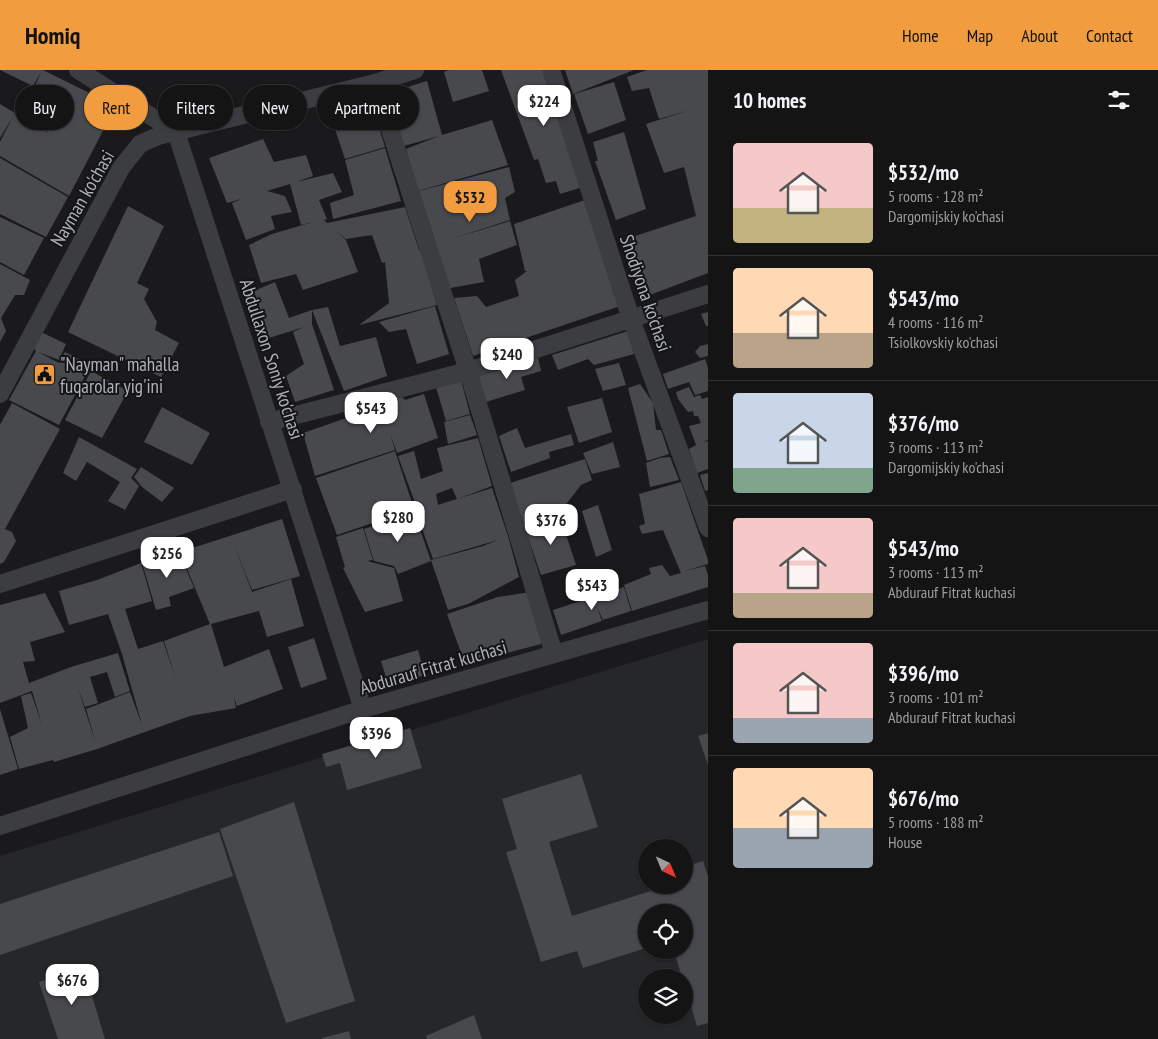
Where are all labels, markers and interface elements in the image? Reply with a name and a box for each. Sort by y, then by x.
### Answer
text: Homiq [25,20,80,51]
text: Home [902,24,939,47]
text: Map [967,24,993,47]
text: About [1021,24,1058,47]
text: Contact [1086,24,1133,47]
chip: Buy [15,85,74,130]
chip: Rent [84,85,148,130]
chip: Filters [158,85,233,130]
chip: New [243,85,307,130]
chip: Apartment [317,85,419,130]
pin: $224 [514,85,574,127]
icon: filters [1105,86,1133,114]
text: 10 homes [733,87,806,114]
text: $224 [529,91,559,111]
street label: Nayman ko'chasi [45,146,119,250]
text: $532/mo [888,159,959,186]
icon: home [773,163,833,223]
pin: $532 [440,180,500,223]
text: 5 rooms · 128 m² [888,186,984,206]
text: $532 [455,187,485,207]
text: Dargomijskiy ko'chasi [888,206,1004,226]
street label: Shodiyona ko'chasi [615,231,677,355]
street label: Abdullaxon Soniy ko'chasi [235,276,309,442]
text: $543/mo [888,285,959,312]
icon: home [773,288,833,348]
text: 4 rooms · 116 m² [888,312,984,332]
text: Tsiolkovskiy ko'chasi [888,332,998,352]
pin: $240 [477,338,537,380]
text: $240 [492,344,522,364]
place label: "Nayman" mahalla fuqarolar yig'ini [60,352,179,398]
public building icon: "Nayman" mahalla fuqarolar yig'ini [32,363,56,387]
pin: $543 [341,392,401,434]
text: $543 [356,398,386,418]
text: $376/mo [888,410,959,437]
icon: home [773,413,833,473]
text: 3 rooms · 113 m² [888,437,984,457]
text: Dargomijskiy ko'chasi [888,457,1004,477]
pin: $280 [368,500,428,543]
pin: $376 [521,504,581,546]
text: $280 [383,507,413,527]
text: $376 [536,510,566,530]
text: $543/mo [888,535,959,562]
pin: $256 [137,536,197,579]
icon: home [773,538,833,598]
text: $256 [152,543,182,563]
text: 3 rooms · 113 m² [888,562,984,582]
pin: $543 [562,568,622,611]
text: $543 [577,575,607,595]
text: Abdurauf Fitrat kuchasi [888,582,1016,602]
street label: Abdurauf Fitrat kuchasi [357,635,509,699]
text: $396/mo [888,660,959,687]
icon: home [773,663,833,723]
text: 3 rooms · 101 m² [888,687,984,707]
text: Abdurauf Fitrat kuchasi [888,707,1016,727]
pin: $396 [346,716,406,759]
text: $396 [361,723,391,743]
text: $676/mo [888,785,959,812]
icon: home [773,788,833,848]
text: 5 rooms · 188 m² [888,812,984,832]
text: House [888,832,922,852]
north arrow [638,839,692,894]
map controls [638,839,693,1024]
button: locate [638,904,693,959]
pin: $676 [42,964,102,1006]
button: layers [638,969,693,1024]
text: $676 [57,970,87,990]

